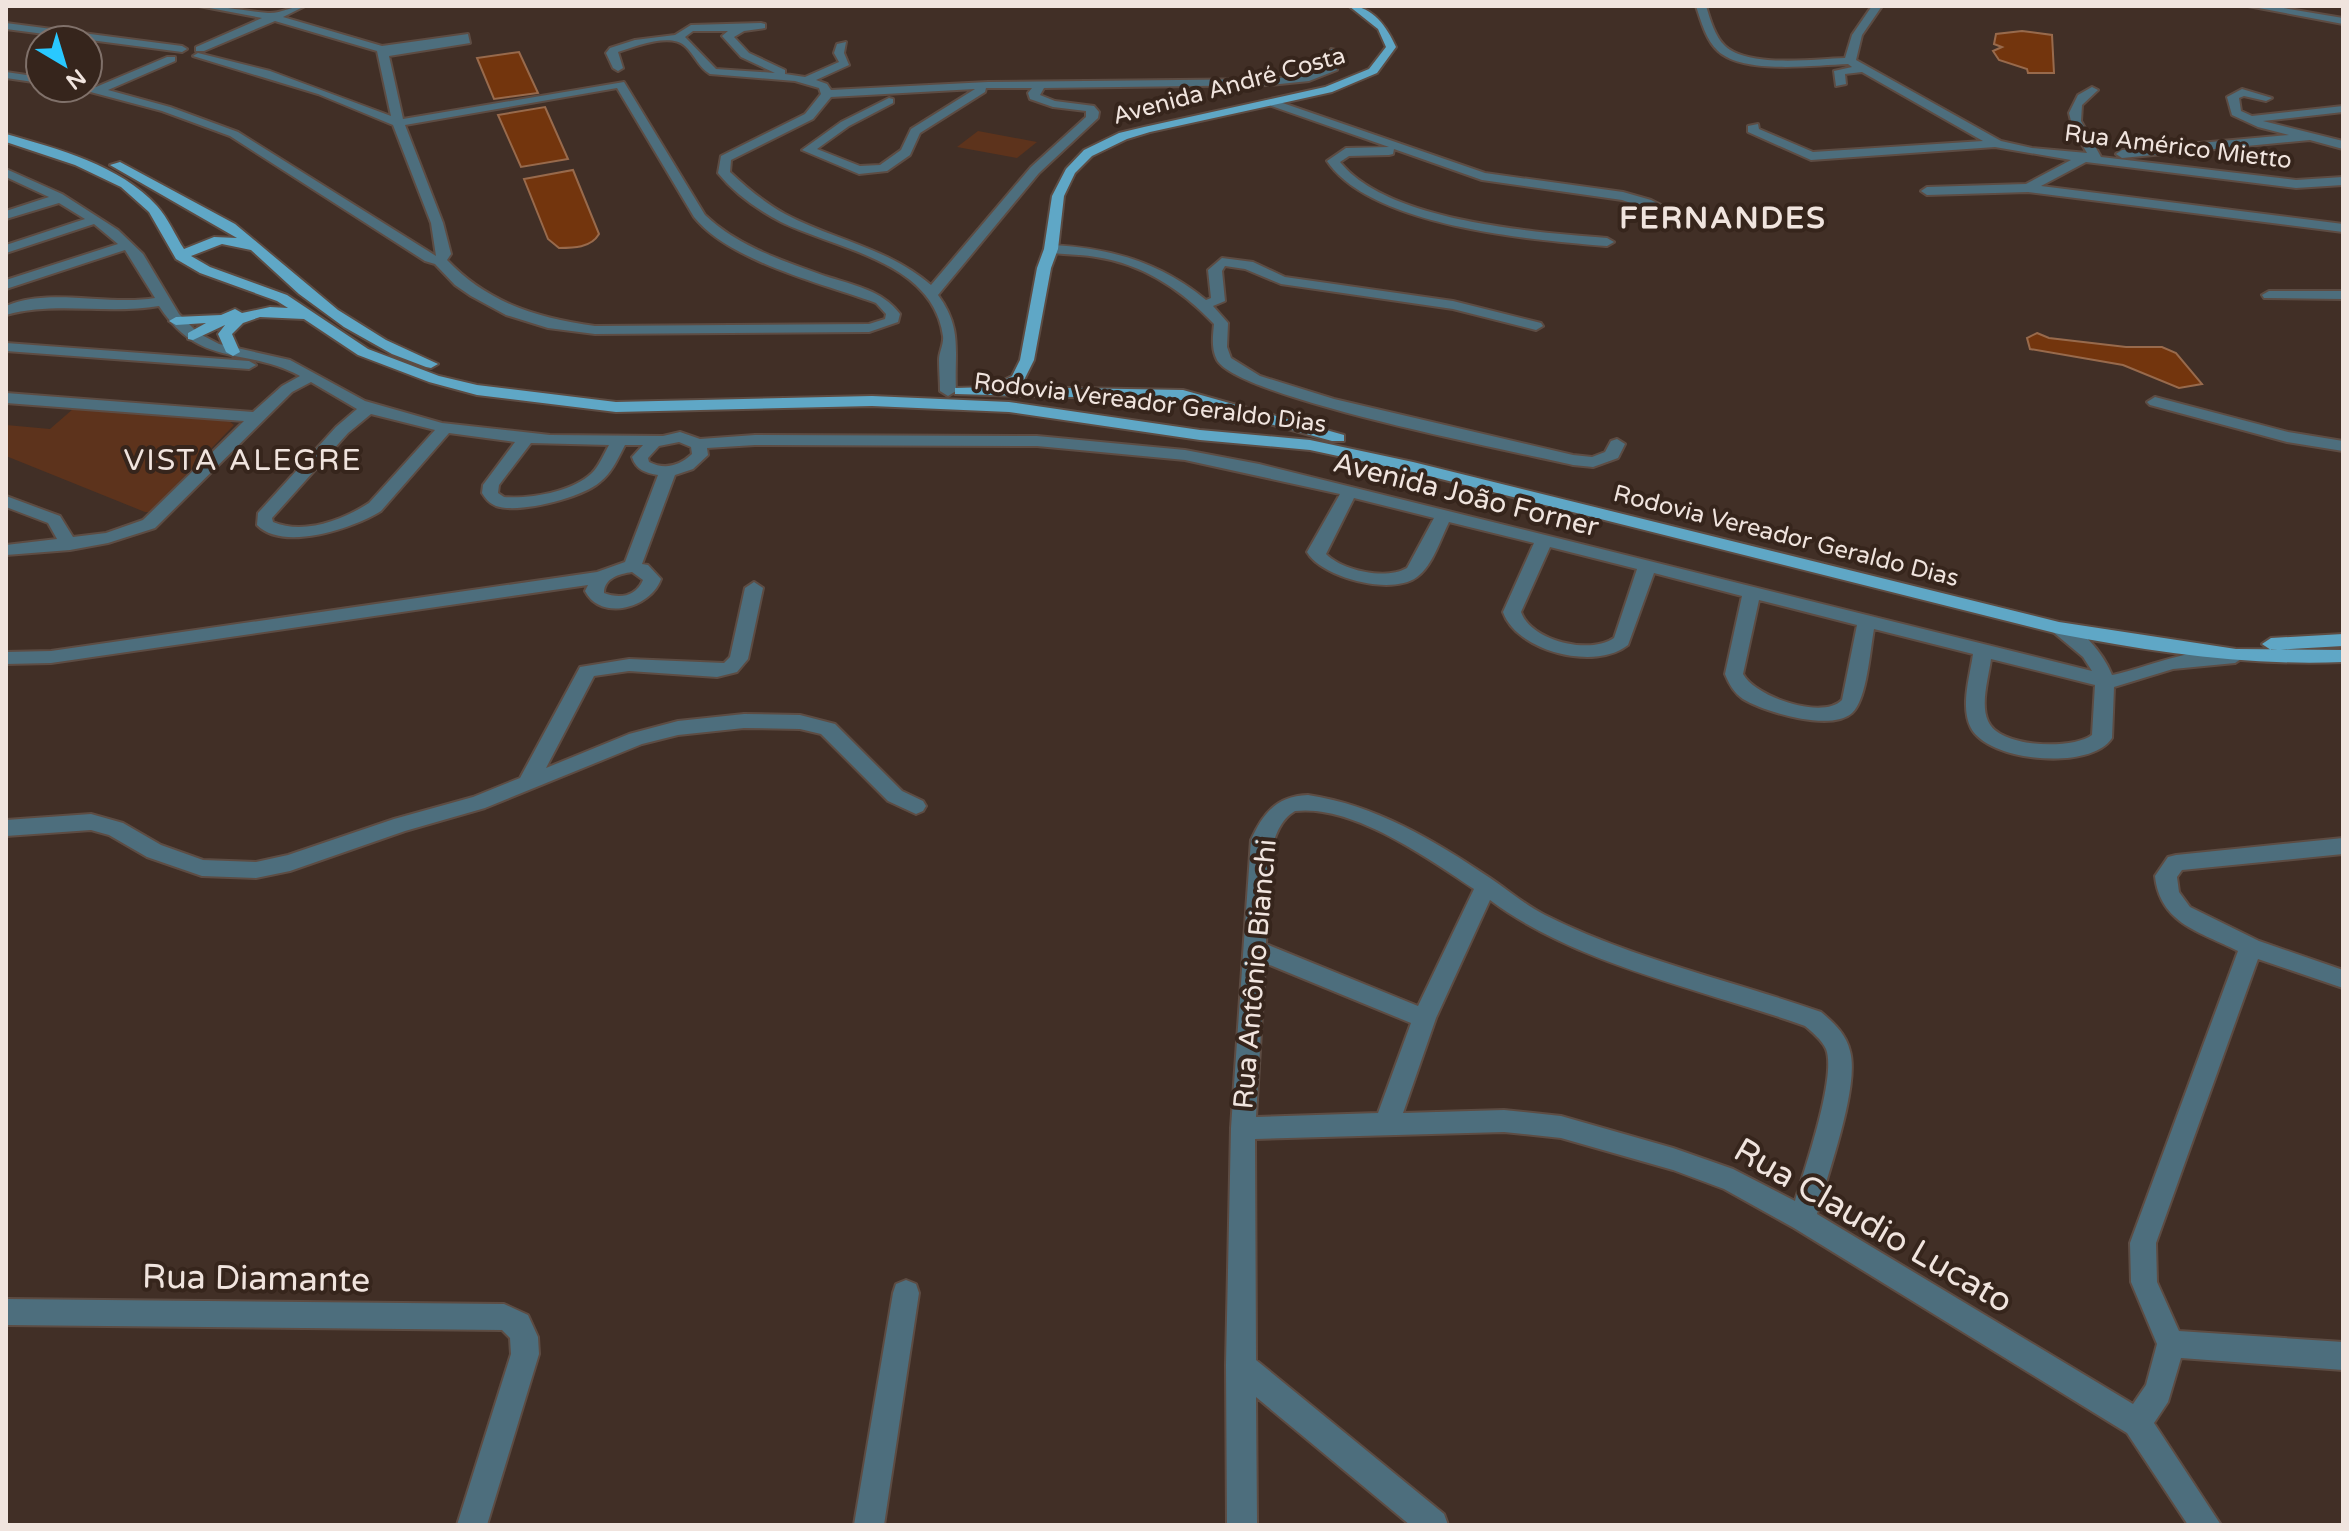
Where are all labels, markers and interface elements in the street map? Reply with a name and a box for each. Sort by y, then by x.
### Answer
north arrow [24,24,104,104]
street label: Avenida André Costa [1109,41,1349,131]
text: N [61,63,91,95]
street label: Rua Américo Mietto [2063,119,2293,175]
district label: FERNANDES [1619,200,1827,237]
street label: Rodovia Vereador Geraldo Dias [972,367,1328,439]
district label: VISTA ALEGRE [123,442,363,479]
street label: Avenida João Forner [1330,446,1603,545]
street label: Rodovia Vereador Geraldo Dias [1610,479,1962,593]
street label: Rua Antônio Bianchi [1226,837,1284,1111]
street label: Rua Claudio Lucato [1727,1130,2019,1322]
street label: Rua Diamante [142,1257,370,1301]

